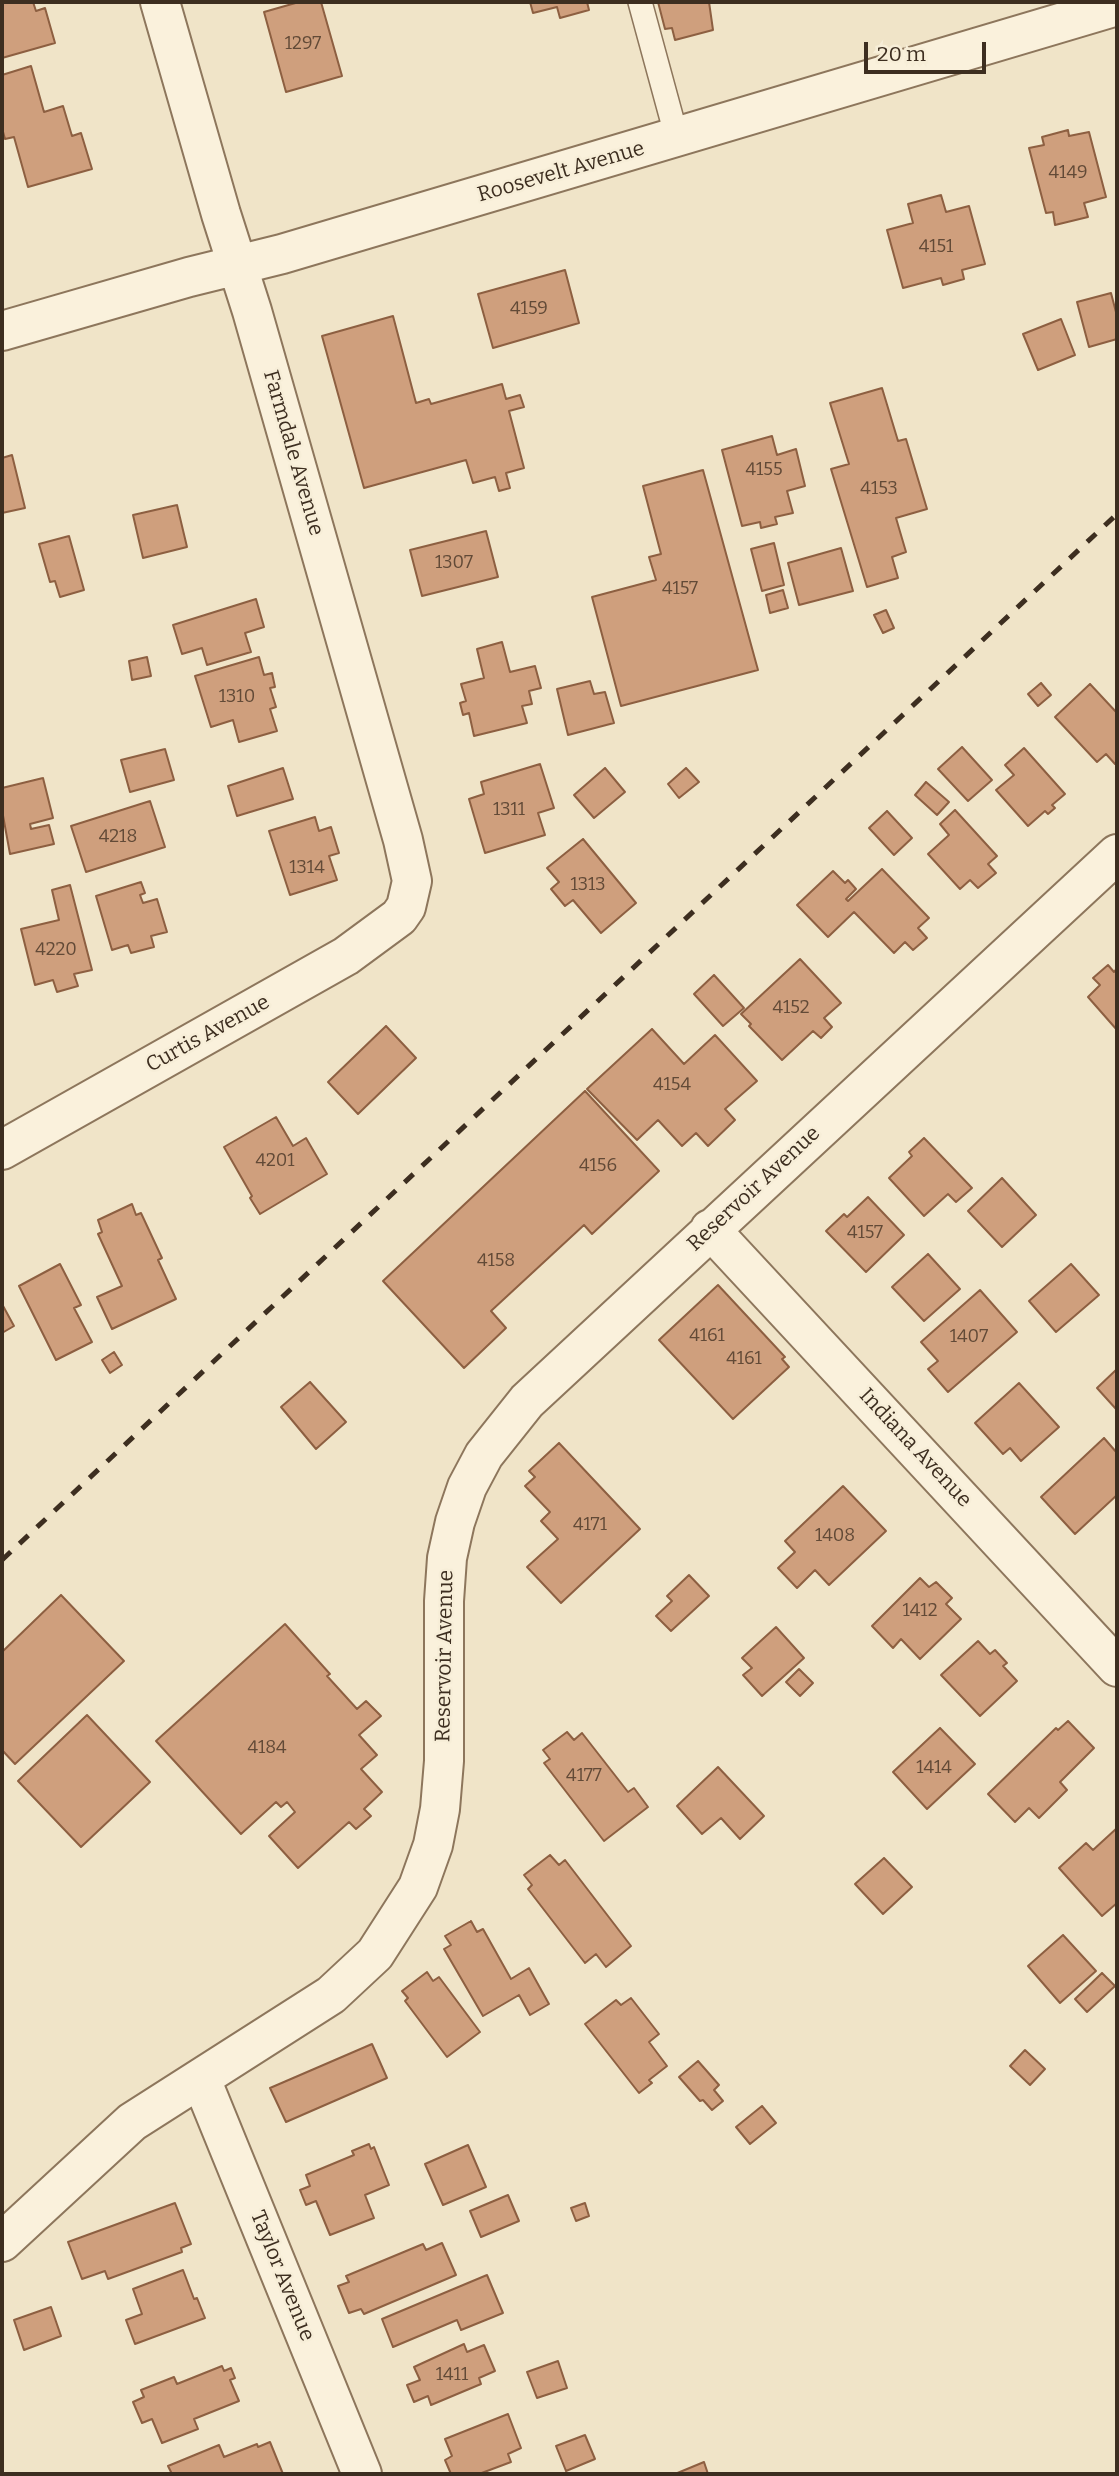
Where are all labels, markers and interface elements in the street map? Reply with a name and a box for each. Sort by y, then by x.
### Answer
scale bar [867,28,990,72]
house number: 1297 [285,33,321,55]
text: 20 m [877,41,926,67]
street label: Roosevelt Avenue [475,136,647,208]
house number: 4149 [1049,162,1087,184]
house number: 4151 [919,236,953,258]
house number: 4159 [510,298,548,320]
street label: Farmdale Avenue [257,367,329,539]
house number: 4155 [745,459,783,481]
house number: 4153 [860,478,898,500]
house number: 1307 [435,552,473,574]
house number: 4157 [662,578,698,600]
house number: 1310 [219,686,255,708]
house number: 1311 [493,799,525,821]
house number: 4218 [99,826,137,848]
house number: 1314 [289,857,325,879]
house number: 1313 [570,874,606,896]
house number: 4220 [35,939,77,961]
street label: Curtis Avenue [142,990,274,1078]
house number: 4152 [773,997,809,1019]
house number: 4154 [653,1074,691,1096]
street label: Reservoir Avenue [682,1121,826,1257]
house number: 4201 [255,1150,295,1172]
house number: 4156 [579,1155,617,1177]
house number: 4157 [847,1222,883,1244]
house number: 4158 [477,1250,515,1272]
house number: 4161 [689,1325,725,1347]
house number: 1407 [950,1326,988,1348]
house number: 4161 [726,1348,762,1370]
street label: Indiana Avenue [853,1383,977,1513]
house number: 4171 [573,1514,607,1536]
house number: 1408 [815,1525,855,1547]
street label: Reservoir Avenue [431,1570,459,1742]
house number: 1412 [903,1600,937,1622]
house number: 4184 [247,1737,287,1759]
house number: 1414 [916,1757,952,1779]
house number: 4177 [566,1765,602,1787]
street label: Taylor Avenue [244,2207,320,2345]
house number: 1411 [436,2364,468,2386]

